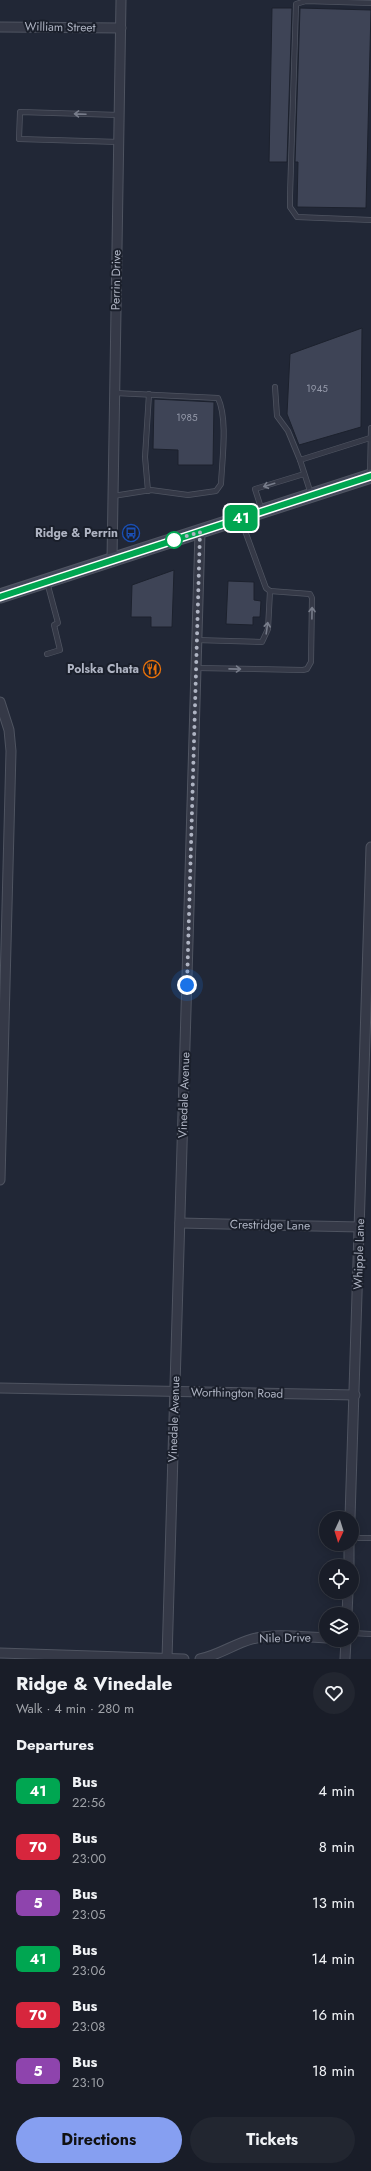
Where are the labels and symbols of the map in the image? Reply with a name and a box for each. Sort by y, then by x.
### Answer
street label: William Street [24,17,96,37]
one-way arrow [74,110,87,118]
street label: Perrin Drive [106,250,126,310]
house number: 1945 [306,381,328,396]
house number: 1985 [176,410,198,425]
one-way arrow [262,482,275,489]
line badge: 41 [223,505,259,531]
bus stop icon: Ridge & Perrin [121,523,141,543]
place label: Ridge & Perrin [35,524,118,542]
unlabelled marker [165,531,183,549]
one-way arrow [308,607,316,620]
one-way arrow [263,622,271,635]
restaurant icon: Polska Chata [142,659,162,679]
place label: Polska Chata [67,660,139,678]
one-way arrow [228,665,241,673]
your location [177,975,197,995]
street label: Vinedale Avenue [174,1052,194,1138]
street label: Crestridge Lane [230,1215,310,1235]
street label: Whipple Lane [349,1218,369,1290]
street label: Vinedale Avenue [164,1376,184,1462]
street label: Worthington Road [191,1383,283,1403]
north arrow [319,1511,359,1551]
street label: Nile Drive [259,1629,311,1647]

